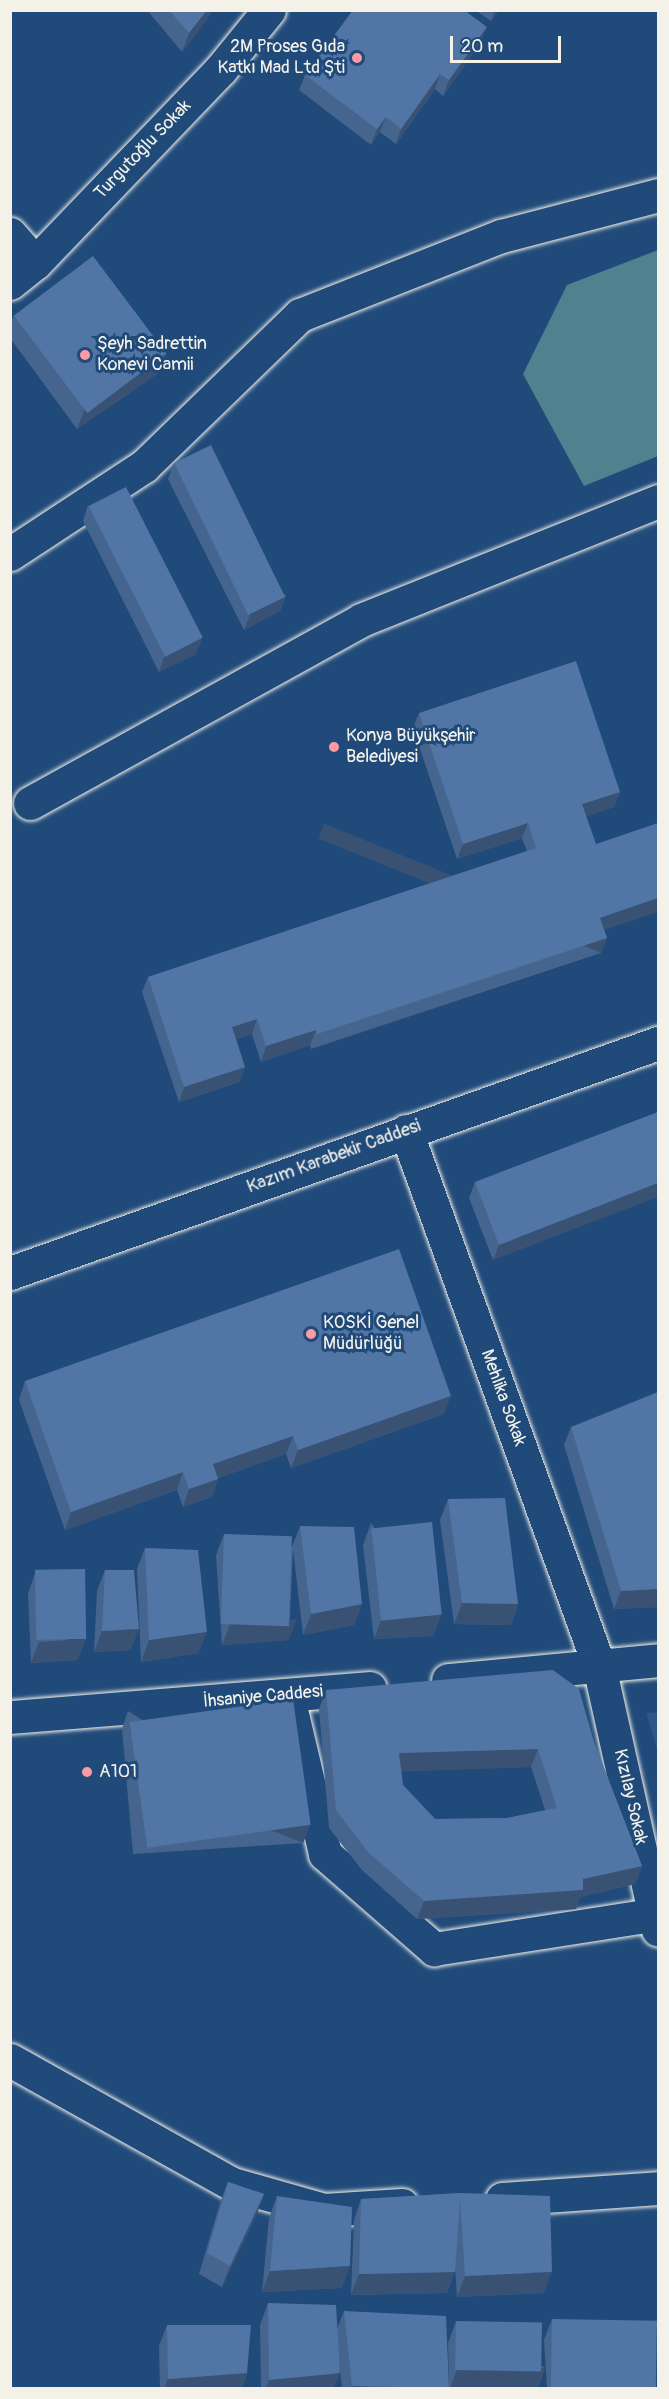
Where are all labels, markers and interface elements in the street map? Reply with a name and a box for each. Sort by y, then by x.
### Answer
scale bar [453,24,564,62]
text: 20 m [461,35,503,58]
place label: 2M Proses Gıda Katkı Mad Ltd Şti [217,37,345,80]
marker: 2M Proses Gıda Katkı Mad Ltd Şti [350,51,364,65]
street label: Turgutoğlu Sokak [90,96,196,204]
place label: Şeyh Sadrettin Konevi Camii [97,334,207,376]
marker: Şeyh Sadrettin Konevi Camii [78,348,92,362]
place label: Konya Büyükşehir Belediyesi [346,726,475,768]
marker: Konya Büyükşehir Belediyesi [327,740,341,754]
street label: Kazım Karabekir Caddesi [244,1115,424,1199]
place label: KOSKİ Genel Müdürlüğü [323,1313,419,1356]
marker: KOSKİ Genel Müdürlüğü [304,1327,318,1341]
street label: Mehlika Sokak [476,1347,530,1449]
street label: İhsaniye Caddesi [202,1681,324,1713]
street label: Kızılay Sokak [608,1747,652,1847]
place label: A101 [99,1761,137,1783]
marker: A101 [80,1765,94,1779]

